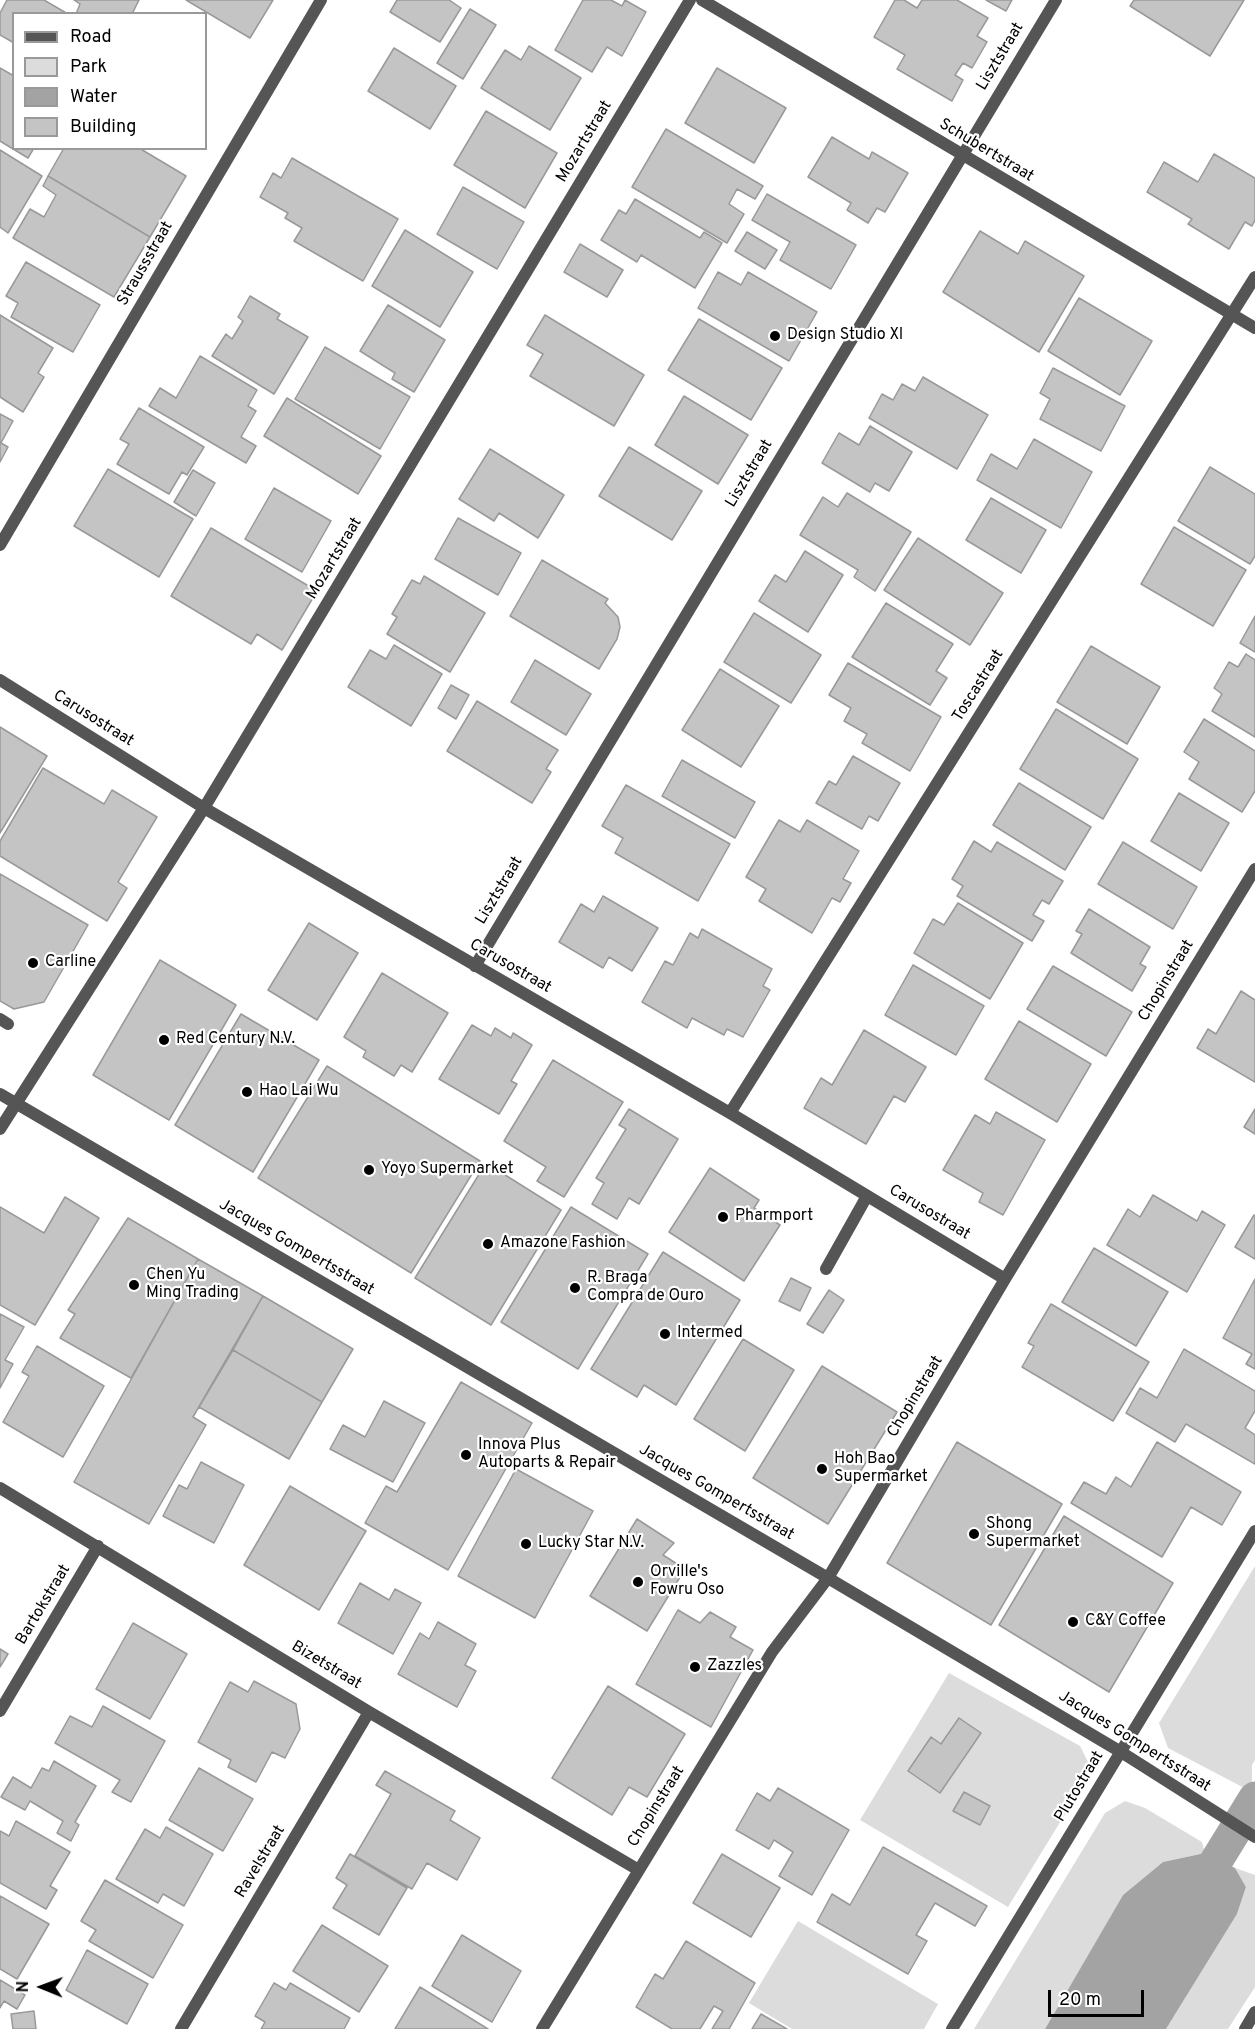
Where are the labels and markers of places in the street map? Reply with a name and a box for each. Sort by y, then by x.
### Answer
place label: Design Studio XI [787,326,903,346]
marker: Design Studio XI [768,329,782,343]
place label: Carline [45,953,96,973]
marker: Carline [26,956,40,970]
place label: Red Century N.V. [176,1030,295,1050]
marker: Red Century N.V. [157,1033,171,1047]
place label: Hao Lai Wu [259,1082,339,1102]
marker: Hao Lai Wu [240,1085,254,1099]
place label: Yoyo Supermarket [381,1160,513,1180]
marker: Yoyo Supermarket [362,1163,376,1177]
place label: Pharmport [735,1207,813,1227]
marker: Pharmport [716,1210,730,1224]
place label: Amazone Fashion [500,1234,626,1254]
marker: Amazone Fashion [481,1237,495,1251]
place label: Chen Yu Ming Trading [146,1266,239,1304]
place label: R. Braga Compra de Ouro [587,1269,704,1307]
marker: Chen Yu Ming Trading [127,1278,141,1292]
marker: R. Braga Compra de Ouro [568,1281,582,1295]
place label: Intermed [677,1324,743,1344]
marker: Intermed [658,1327,672,1341]
place label: Innova Plus Autoparts & Repair [478,1436,616,1474]
marker: Innova Plus Autoparts & Repair [459,1448,473,1462]
place label: Hoh Bao Supermarket [834,1450,928,1488]
marker: Hoh Bao Supermarket [815,1462,829,1476]
place label: Shong Supermarket [986,1515,1080,1553]
marker: Shong Supermarket [967,1527,981,1541]
place label: Lucky Star N.V. [538,1534,644,1554]
marker: Lucky Star N.V. [519,1537,533,1551]
place label: Orville's Fowru Oso [650,1563,724,1601]
marker: Orville's Fowru Oso [631,1575,645,1589]
place label: C&Y Coffee [1085,1612,1166,1632]
marker: C&Y Coffee [1066,1615,1080,1629]
place label: Zazzles [707,1657,762,1677]
marker: Zazzles [688,1660,702,1674]

